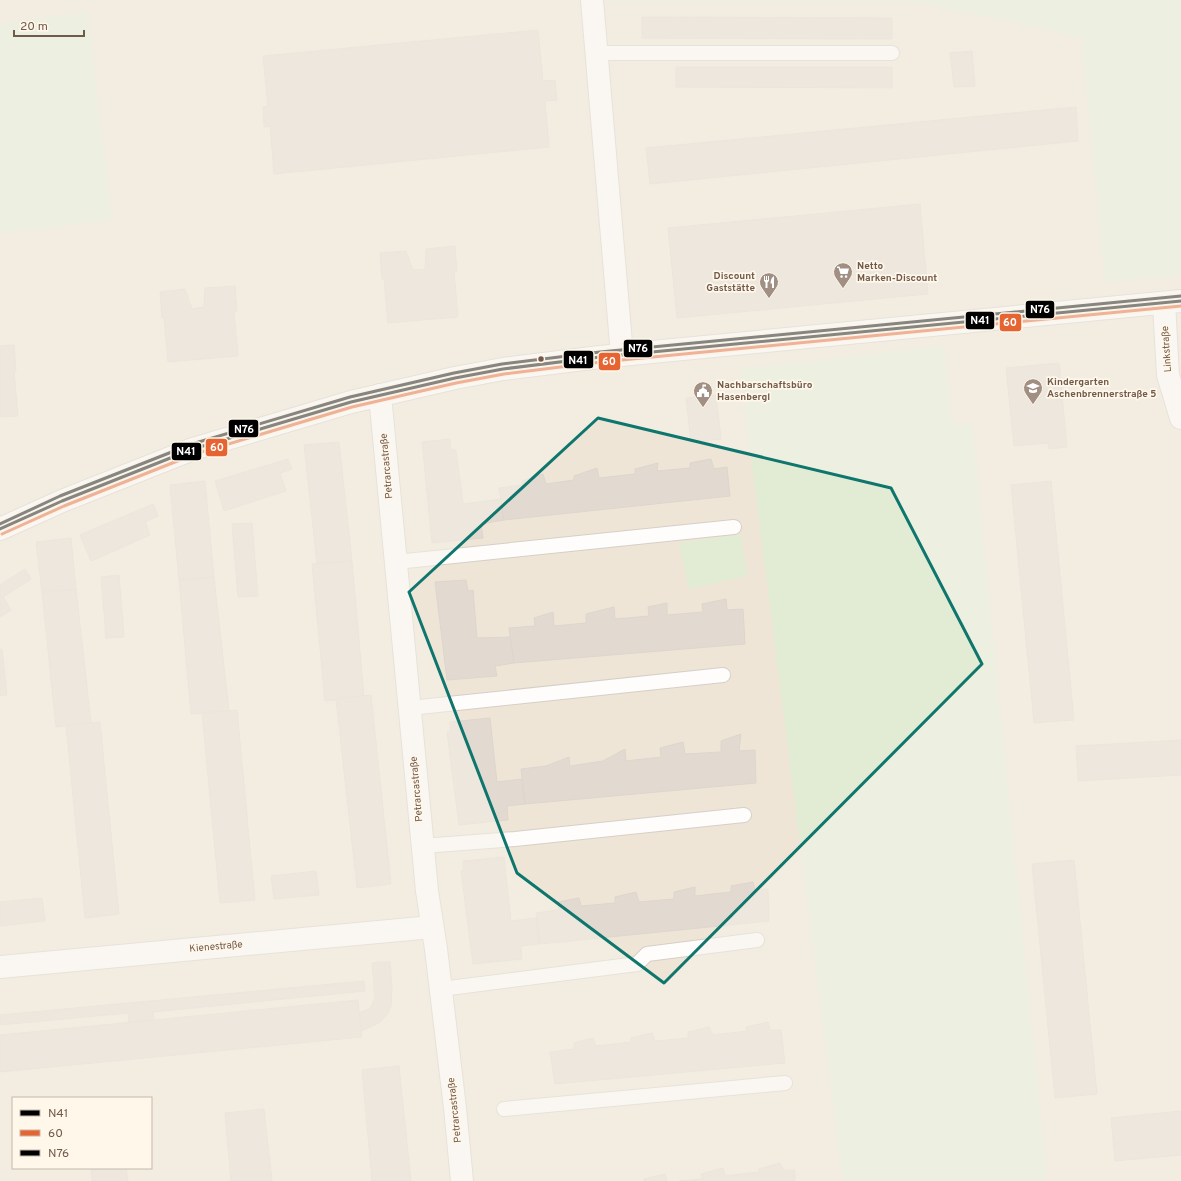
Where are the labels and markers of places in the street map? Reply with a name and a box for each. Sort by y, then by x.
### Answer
place label: Netto Marken-Discount [857,260,937,285]
supermarket icon: Netto Marken-Discount [832,261,854,289]
place label: Discount Gaststätte [706,270,755,295]
restaurant icon: Discount Gaststätte [758,271,780,299]
unlabelled marker [536,354,546,364]
place label: Kindergarten Aschenbrennerstraße 5 [1047,376,1156,401]
school or university icon: Kindergarten Aschenbrennerstraße 5 [1022,377,1044,405]
place label: Nachbarschaftsbüro Hasenbergl [717,379,813,404]
public building icon: Nachbarschaftsbüro Hasenbergl [692,380,714,408]

